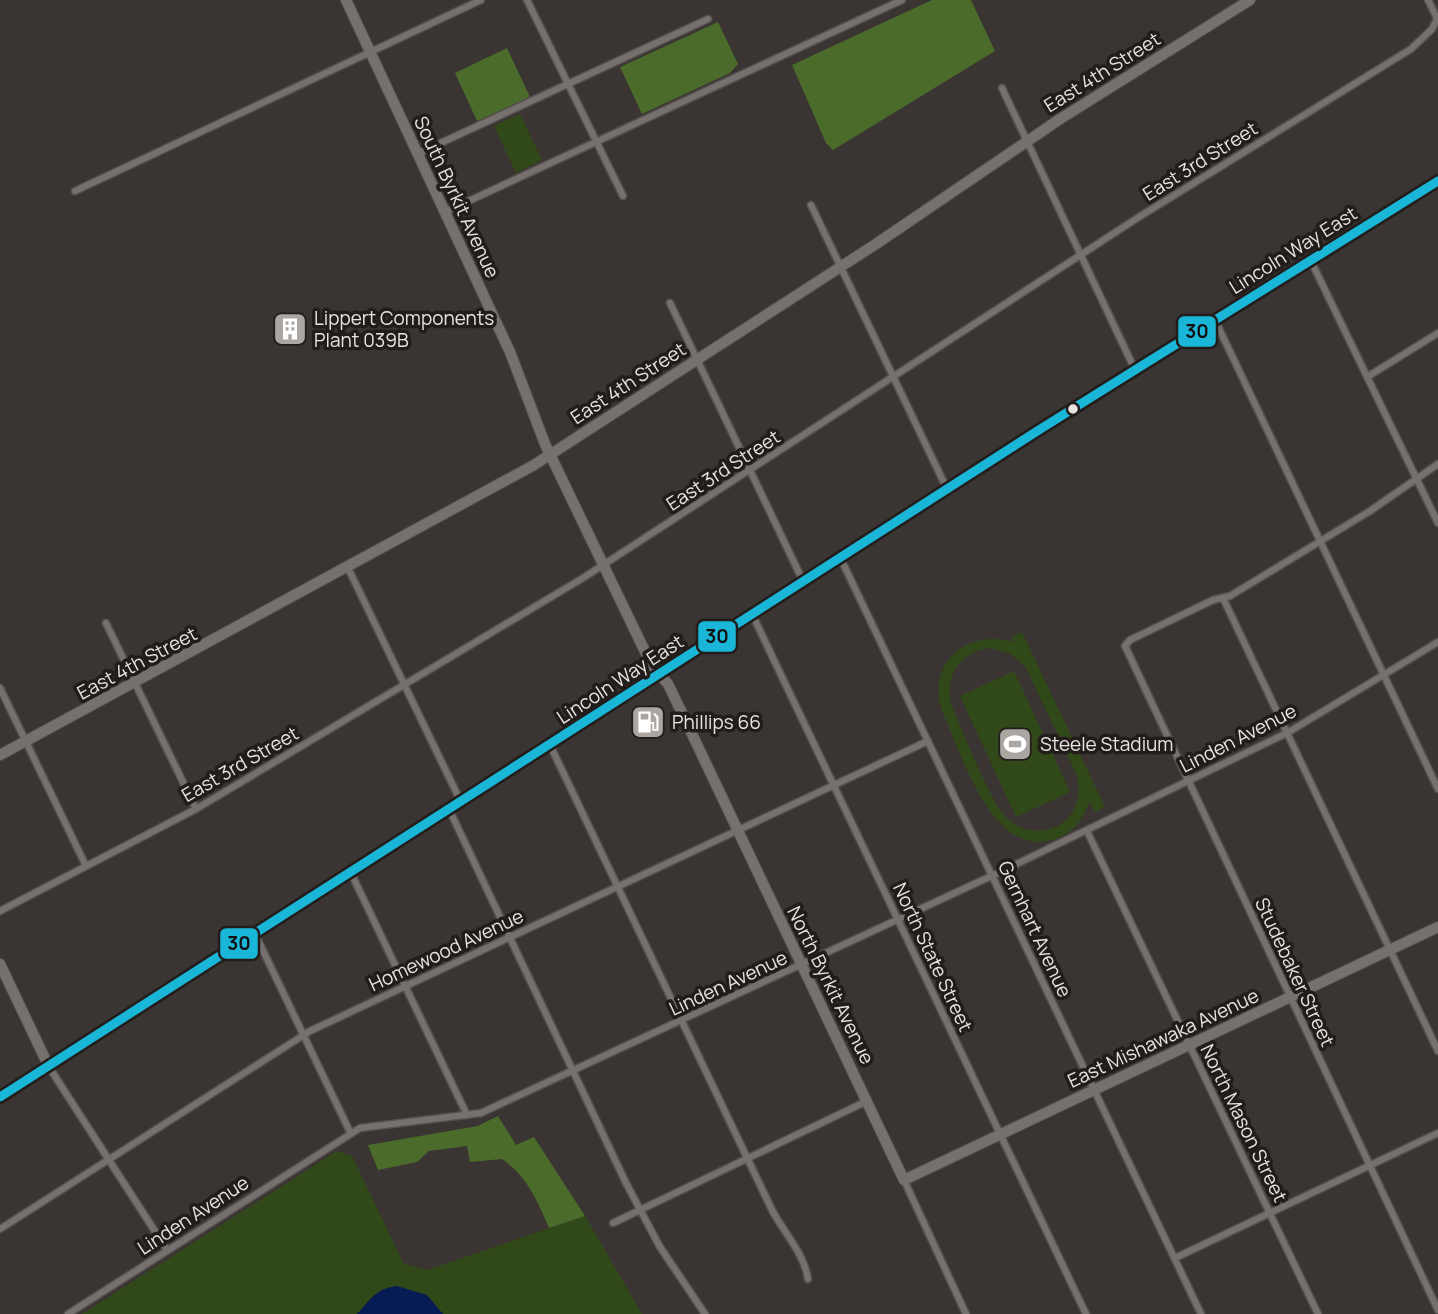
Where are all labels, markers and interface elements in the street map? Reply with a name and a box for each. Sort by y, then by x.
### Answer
street label: East 4th Street [1039,26,1165,118]
street label: South Byrkit Avenue [408,112,506,282]
street label: East 3rd Street [1138,115,1262,207]
street label: Lincoln Way East [1224,200,1362,300]
place label: Lippert Components Plant 039B [314,305,494,353]
building icon: Lippert Components Plant 039B [271,310,309,348]
line badge: 30 [1177,315,1217,348]
text: 30 [1185,318,1209,344]
street label: East 4th Street [565,336,691,430]
unlabelled marker [1066,402,1080,416]
street label: East 3rd Street [661,423,785,517]
street label: East 4th Street [72,620,202,706]
line badge: 30 [697,620,737,653]
text: 30 [705,623,729,649]
street label: Lincoln Way East [552,628,688,730]
street label: Linden Avenue [1175,697,1301,779]
fuel station icon: Phillips 66 [629,703,667,741]
place label: Phillips 66 [672,709,761,735]
street label: East 3rd Street [177,720,303,808]
sports icon: Steele Stadium [996,725,1034,763]
place label: Steele Stadium [1040,731,1173,757]
street label: Gernhart Avenue [992,857,1078,1001]
street label: North State Street [887,878,979,1036]
street label: Studebaker Street [1249,893,1341,1051]
street label: North Byrkit Avenue [781,902,881,1068]
street label: Homewood Avenue [364,903,528,997]
line badge: 30 [219,927,259,960]
text: 30 [227,930,251,956]
street label: Linden Avenue [665,944,791,1022]
street label: East Mishawaka Avenue [1063,982,1263,1094]
street label: North Mason Street [1195,1040,1293,1206]
street label: Linden Avenue [132,1169,254,1261]

